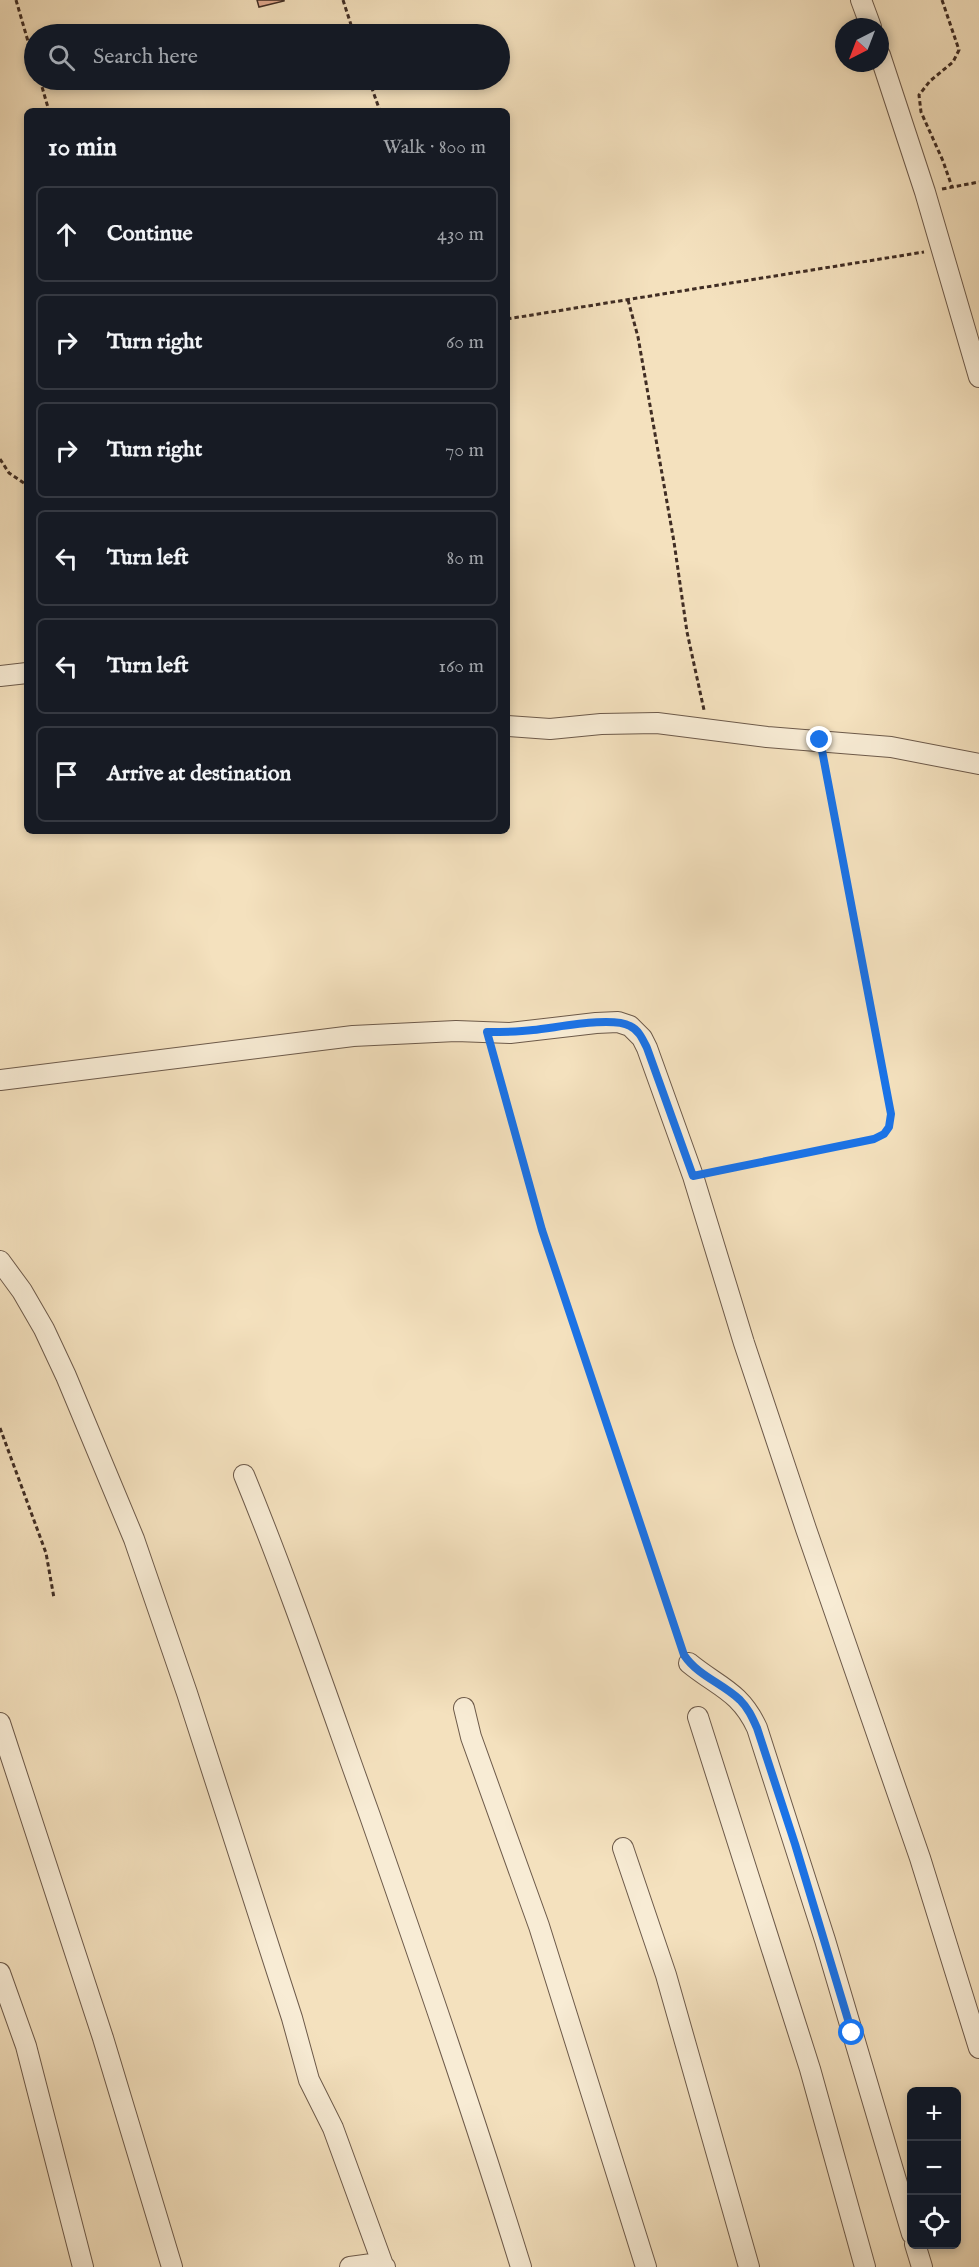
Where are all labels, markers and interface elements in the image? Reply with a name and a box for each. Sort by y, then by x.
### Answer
north arrow [835,18,889,72]
search box [24,24,510,90]
icon: search [45,41,78,74]
text: Search here [93,43,198,71]
text: 10 min [48,131,117,164]
text: Walk · 800 m [383,135,486,160]
icon: ahead [50,218,83,251]
text: Continue [107,220,193,248]
text: 430 m [437,222,484,247]
icon: right [50,326,83,359]
text: Turn right [107,328,202,356]
text: 60 m [446,330,484,355]
icon: right [50,434,83,467]
text: Turn right [107,436,202,464]
text: 70 m [445,438,484,463]
icon: left [50,542,83,575]
text: Turn left [107,544,189,572]
text: 80 m [447,546,484,571]
icon: left [50,650,83,683]
text: Turn left [107,652,189,680]
text: 160 m [438,654,484,679]
route end [806,726,832,752]
icon: arrive [50,758,83,791]
text: Arrive at destination [107,760,291,788]
route start [838,2019,864,2045]
map controls [907,2087,961,2249]
button: + [907,2087,961,2141]
button: − [907,2141,961,2195]
button: locate [907,2195,961,2249]

